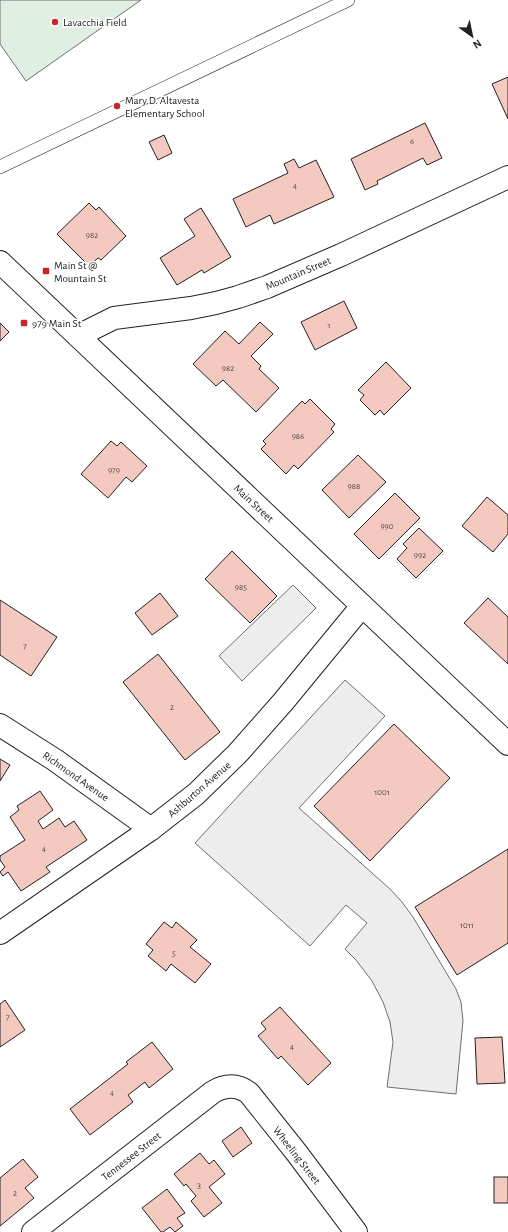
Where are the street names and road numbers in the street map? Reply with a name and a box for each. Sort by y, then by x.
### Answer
street label: Mountain Street [264,255,333,292]
street label: Main Street [232,482,276,525]
street label: Richmond Avenue [41,750,111,803]
street label: Ashburton Avenue [166,759,233,819]
street label: Wheeling Street [271,1124,323,1187]
street label: Tennessee Street [100,1130,163,1183]

